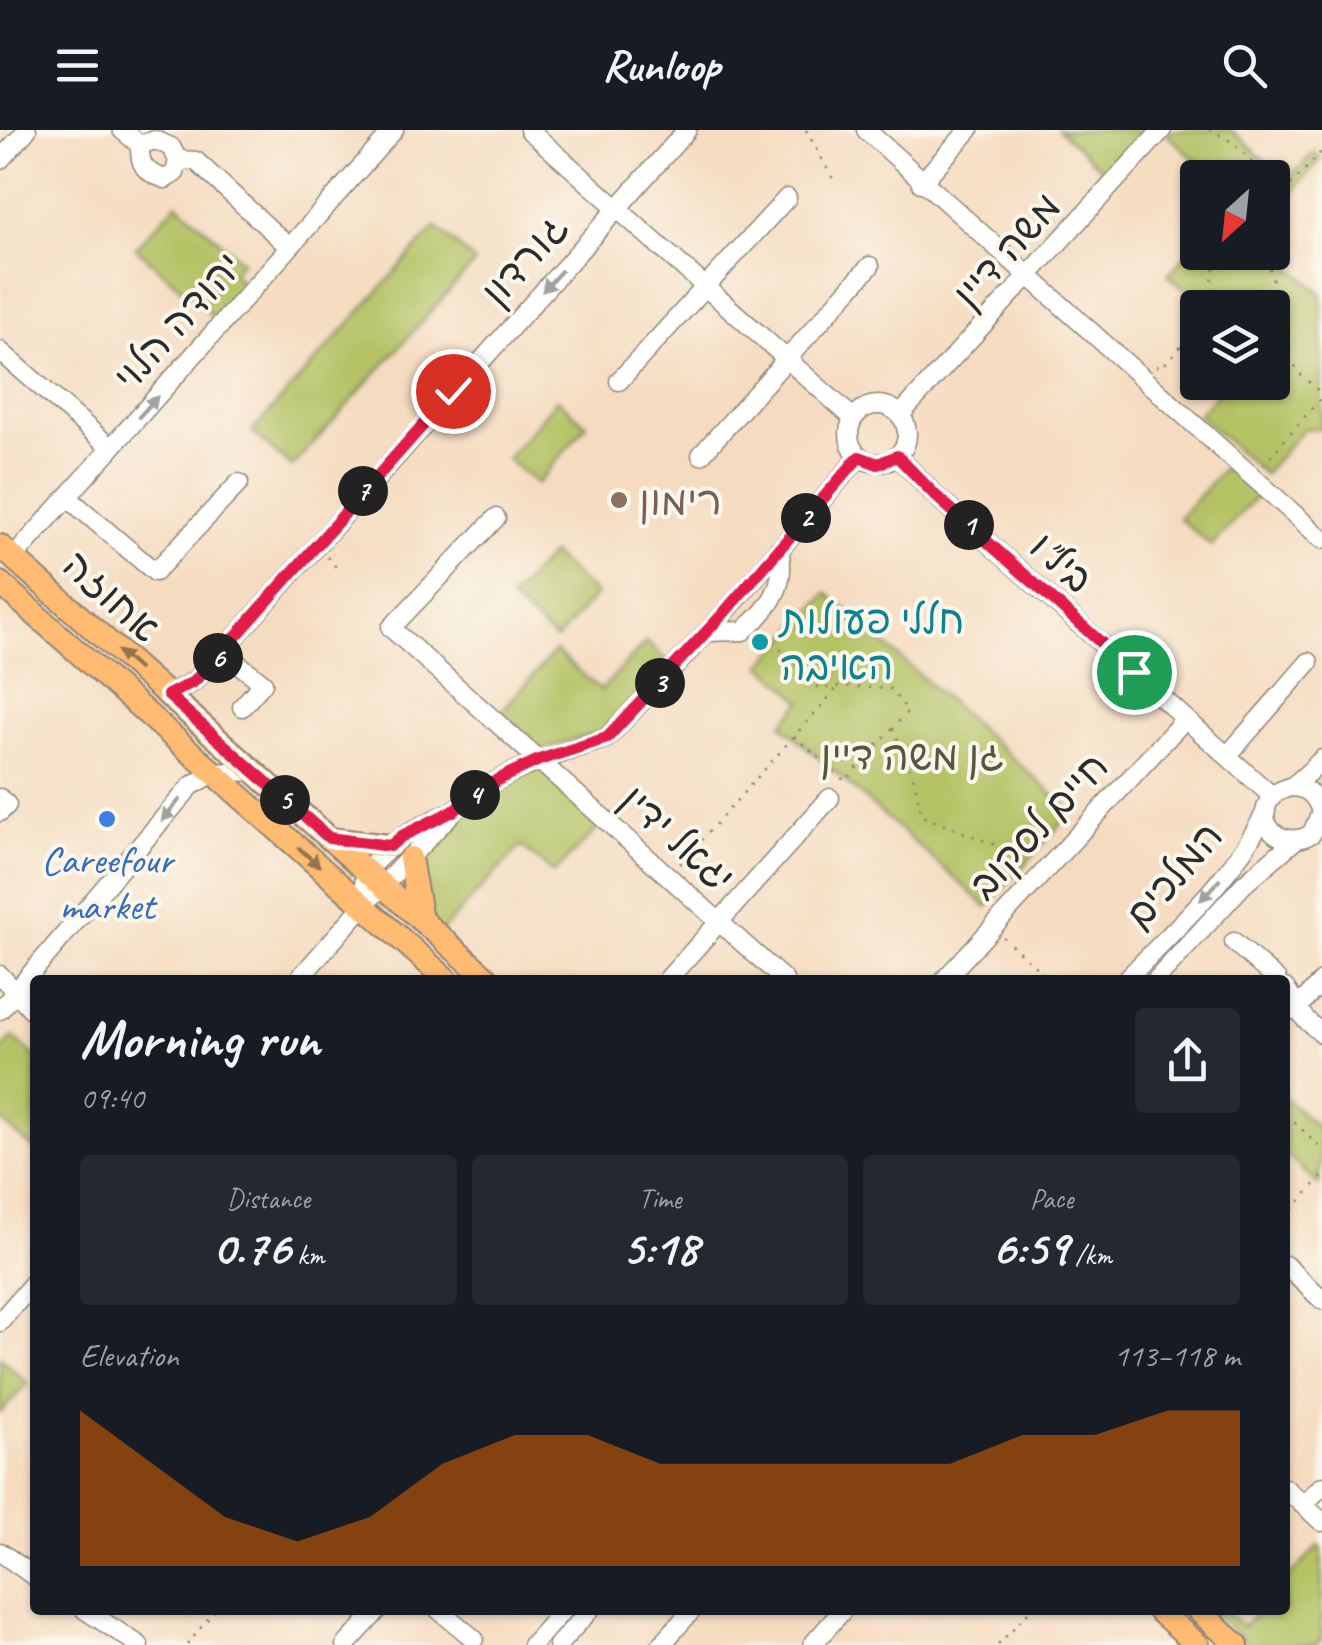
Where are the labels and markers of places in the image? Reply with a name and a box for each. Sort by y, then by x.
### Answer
pin [411,349,496,434]
pin: 7 [338,466,388,516]
place label: רימון [639,476,722,526]
marker: רימון [608,489,630,511]
pin: 2 [781,493,831,543]
pin: 1 [944,500,994,550]
place label: חללי פעולות האיבה [778,595,964,691]
pin [1092,630,1177,715]
marker: חללי פעולות האיבה [749,631,771,653]
pin: 6 [193,633,243,683]
pin: 3 [635,658,685,708]
pin: 4 [450,770,500,820]
pin: 5 [260,775,310,825]
marker: Careefour market [96,808,118,830]
place label: Careefour market [41,835,176,931]

